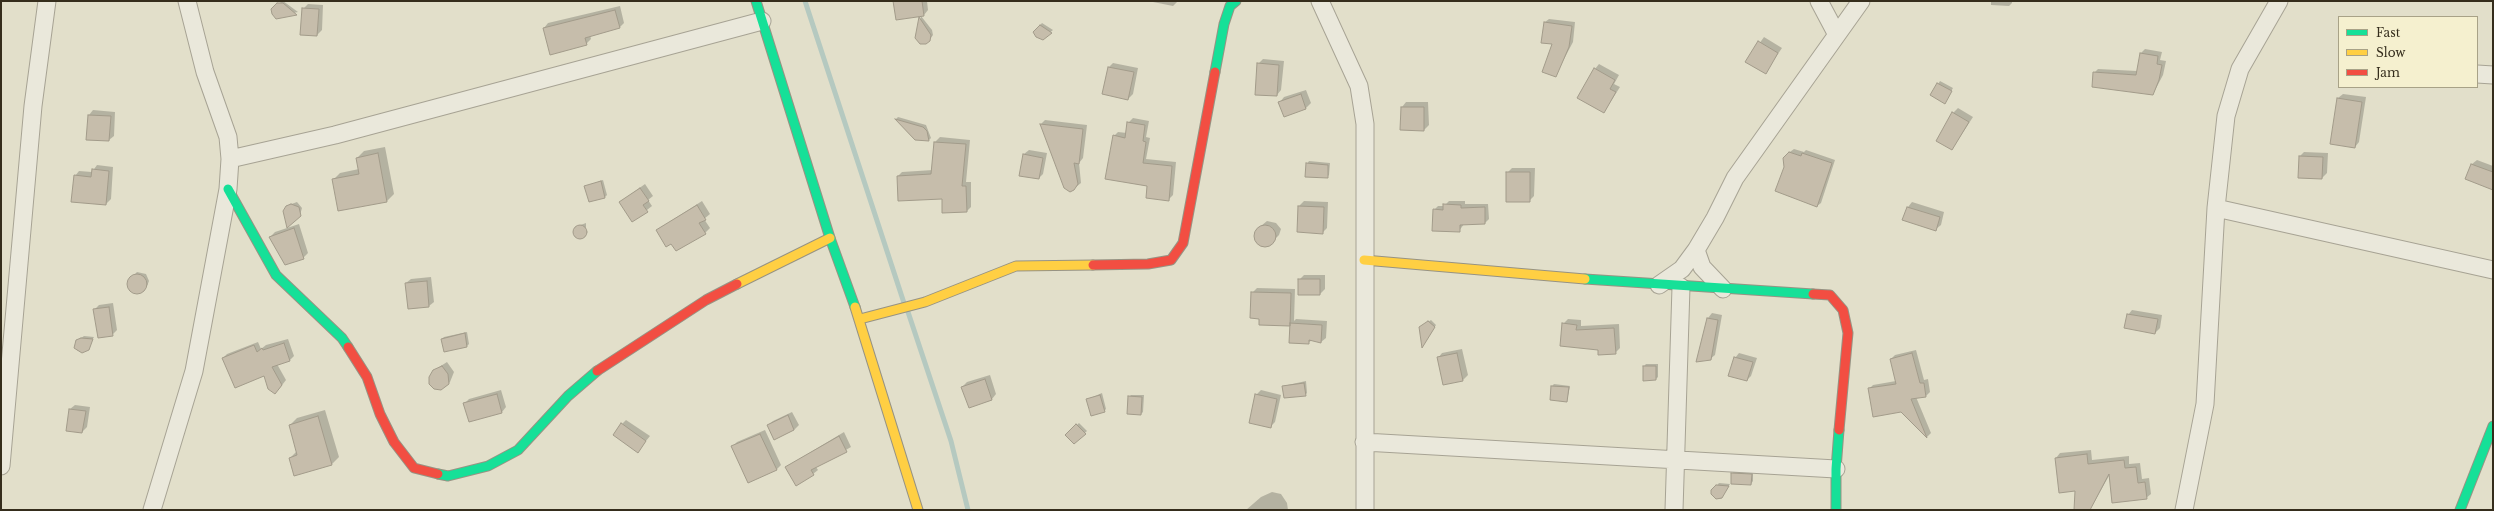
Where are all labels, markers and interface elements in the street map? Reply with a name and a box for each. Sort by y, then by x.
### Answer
legend [2338,16,2478,88]
text: Fast [2376,25,2400,40]
text: Slow [2376,45,2405,60]
text: Jam [2376,65,2400,80]

